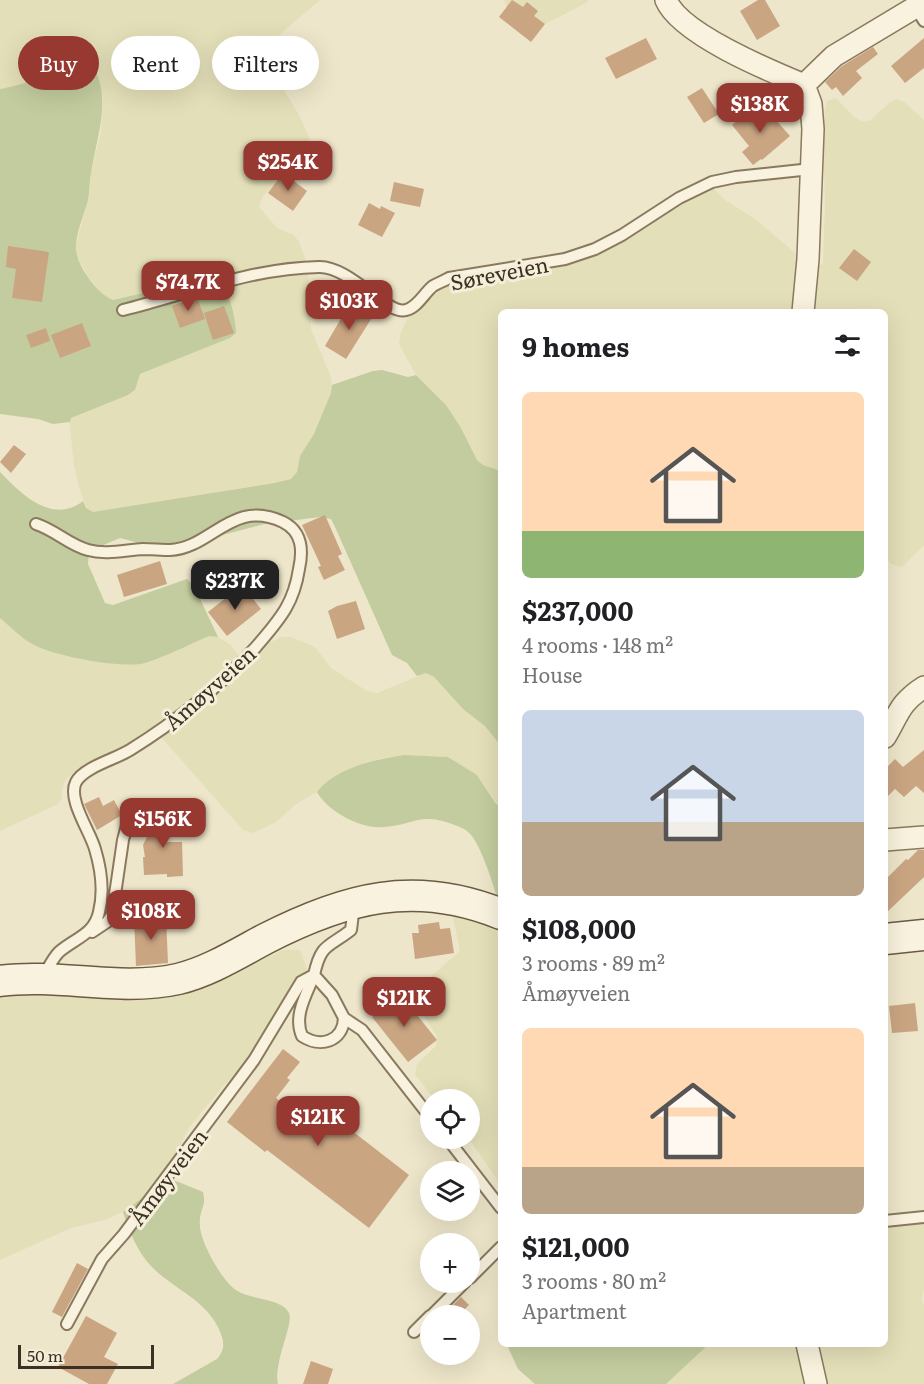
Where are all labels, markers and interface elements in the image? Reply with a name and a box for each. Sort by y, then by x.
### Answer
chip: Buy [18,36,99,90]
chip: Rent [111,36,200,90]
chip: Filters [212,36,319,90]
pin: $138K [718,83,802,134]
text: $138K [731,87,789,117]
pin: $254K [246,141,330,192]
text: $254K [257,145,319,175]
street label: Søreveien [447,247,551,297]
pin: $74.7K [139,261,237,312]
text: $74.7K [156,265,220,295]
pin: $103K [307,280,391,331]
text: $103K [320,284,379,314]
text: 9 homes [522,326,629,365]
icon: filters [831,329,864,362]
icon: home [639,431,747,539]
pin: $237K [193,560,277,611]
text: $237K [205,564,265,594]
text: $237,000 [522,590,633,629]
text: 4 rooms · 148 m² [522,629,673,659]
street label: Åmøyveien [156,637,262,737]
text: House [522,659,582,689]
icon: home [639,749,747,857]
pin: $156K [121,798,205,849]
text: $156K [134,802,192,832]
pin: $108K [109,890,193,941]
text: $108K [121,894,181,924]
text: $108,000 [522,908,636,947]
text: 3 rooms · 89 m² [522,947,665,977]
pin: $121K [362,977,446,1028]
text: Åmøyveien [522,977,630,1007]
text: $121K [377,981,431,1011]
icon: home [639,1067,747,1175]
map controls [420,1089,480,1365]
button: locate [420,1089,480,1149]
pin: $121K [276,1096,360,1147]
text: $121K [291,1100,345,1130]
street label: Åmøyveien [120,1121,214,1231]
button: layers [420,1161,480,1221]
text: $121,000 [522,1226,629,1265]
button: + [420,1233,480,1293]
text: 3 rooms · 80 m² [522,1265,666,1295]
text: Apartment [522,1295,627,1325]
button: − [420,1305,480,1365]
scale bar [18,1342,154,1370]
text: 50 m [27,1343,63,1367]

